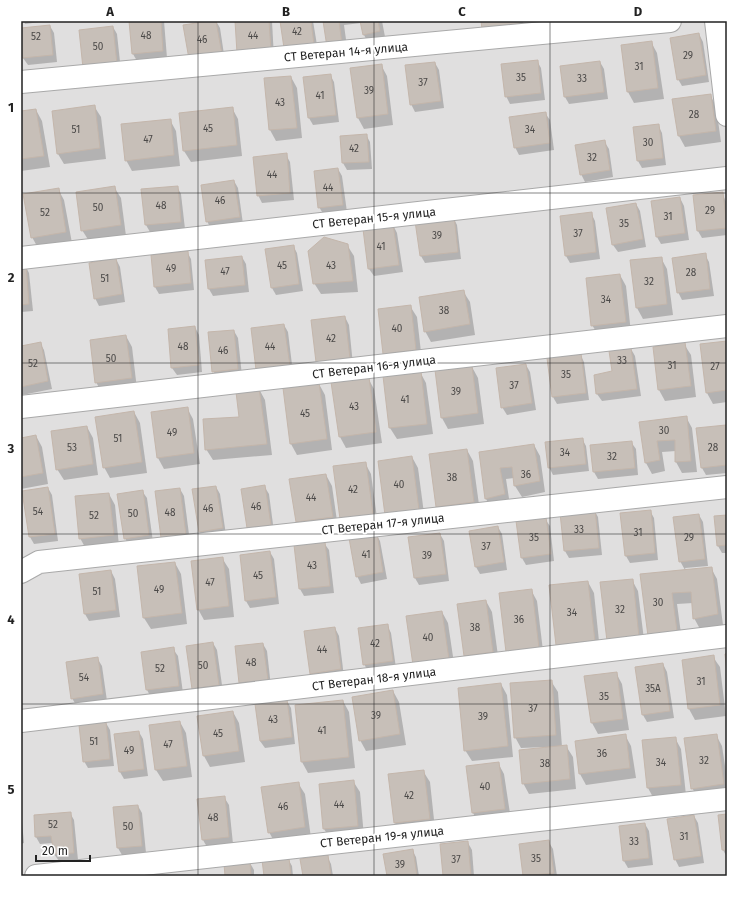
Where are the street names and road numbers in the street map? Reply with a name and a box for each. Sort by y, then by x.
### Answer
street label: СТ Ветеран 14-я улица [283,40,409,64]
street label: СТ Ветеран 15-я улица [312,205,436,231]
street label: СТ Ветеран 16-я улица [311,352,437,382]
street label: СТ Ветеран 17-я улица [321,511,445,537]
street label: СТ Ветеран 18-я улица [311,664,437,694]
street label: СТ Ветеран 19-я улица [319,824,445,850]

